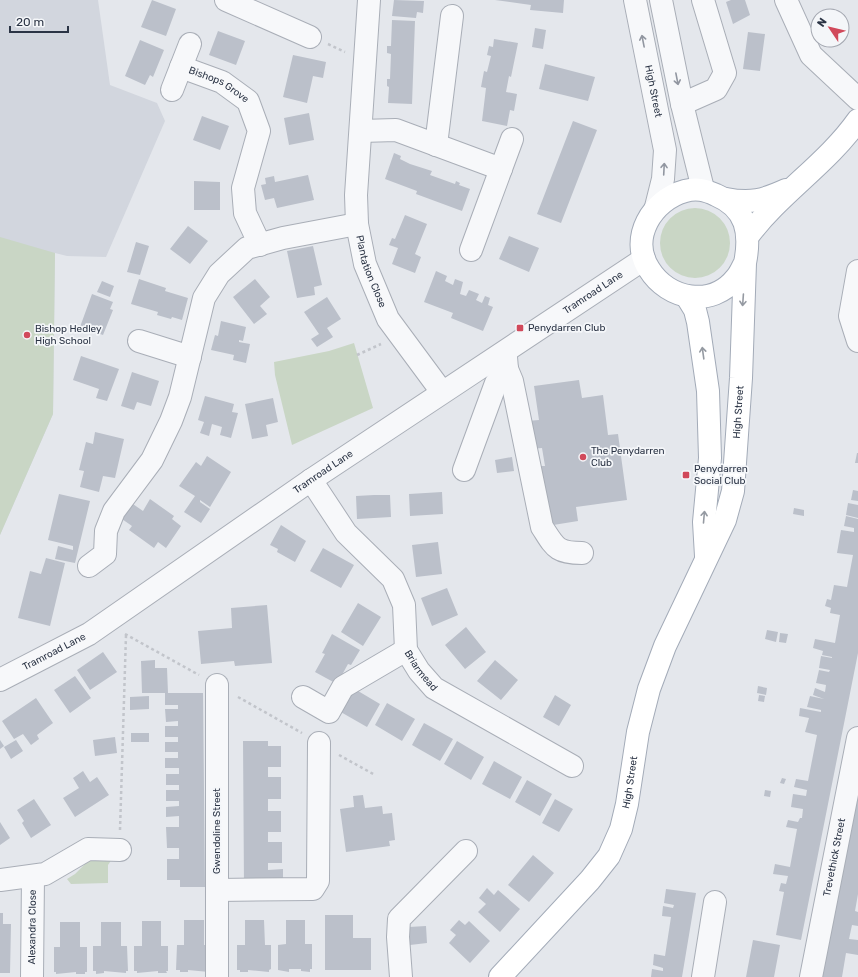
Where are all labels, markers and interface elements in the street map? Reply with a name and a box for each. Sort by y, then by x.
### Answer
scale bar [10,8,68,34]
north arrow [810,8,850,48]
text: 20 m [16,15,44,29]
text: N [815,16,830,30]
one-way arrow [639,35,647,48]
street label: Bishops Grove [187,64,251,106]
street label: High Street [642,64,664,118]
one-way arrow [674,73,682,86]
one-way arrow [660,163,668,176]
street label: Plantation Close [353,234,389,310]
street label: Tramroad Lane [561,268,626,317]
one-way arrow [740,293,747,306]
place label: Penydarren Club [528,322,605,334]
place label: Bishop Hedley High School [35,323,102,347]
marker: Penydarren Club [515,323,525,333]
marker: Bishop Hedley High School [22,330,32,340]
one-way arrow [699,347,707,360]
street label: High Street [731,385,746,439]
place label: The Penydarren Club [591,445,665,469]
street label: Tramroad Lane [291,448,356,496]
marker: The Penydarren Club [578,452,588,462]
place label: Penydarren Social Club [694,463,748,487]
marker: Penydarren Social Club [681,470,691,480]
one-way arrow [701,511,708,524]
street label: Tramroad Lane [21,631,88,673]
street label: Briarmead [402,648,440,694]
street label: High Street [620,755,640,810]
street label: Gwendoline Street [211,788,223,874]
street label: Trevethick Street [821,817,848,897]
street label: Alexandra Close [26,889,39,964]

